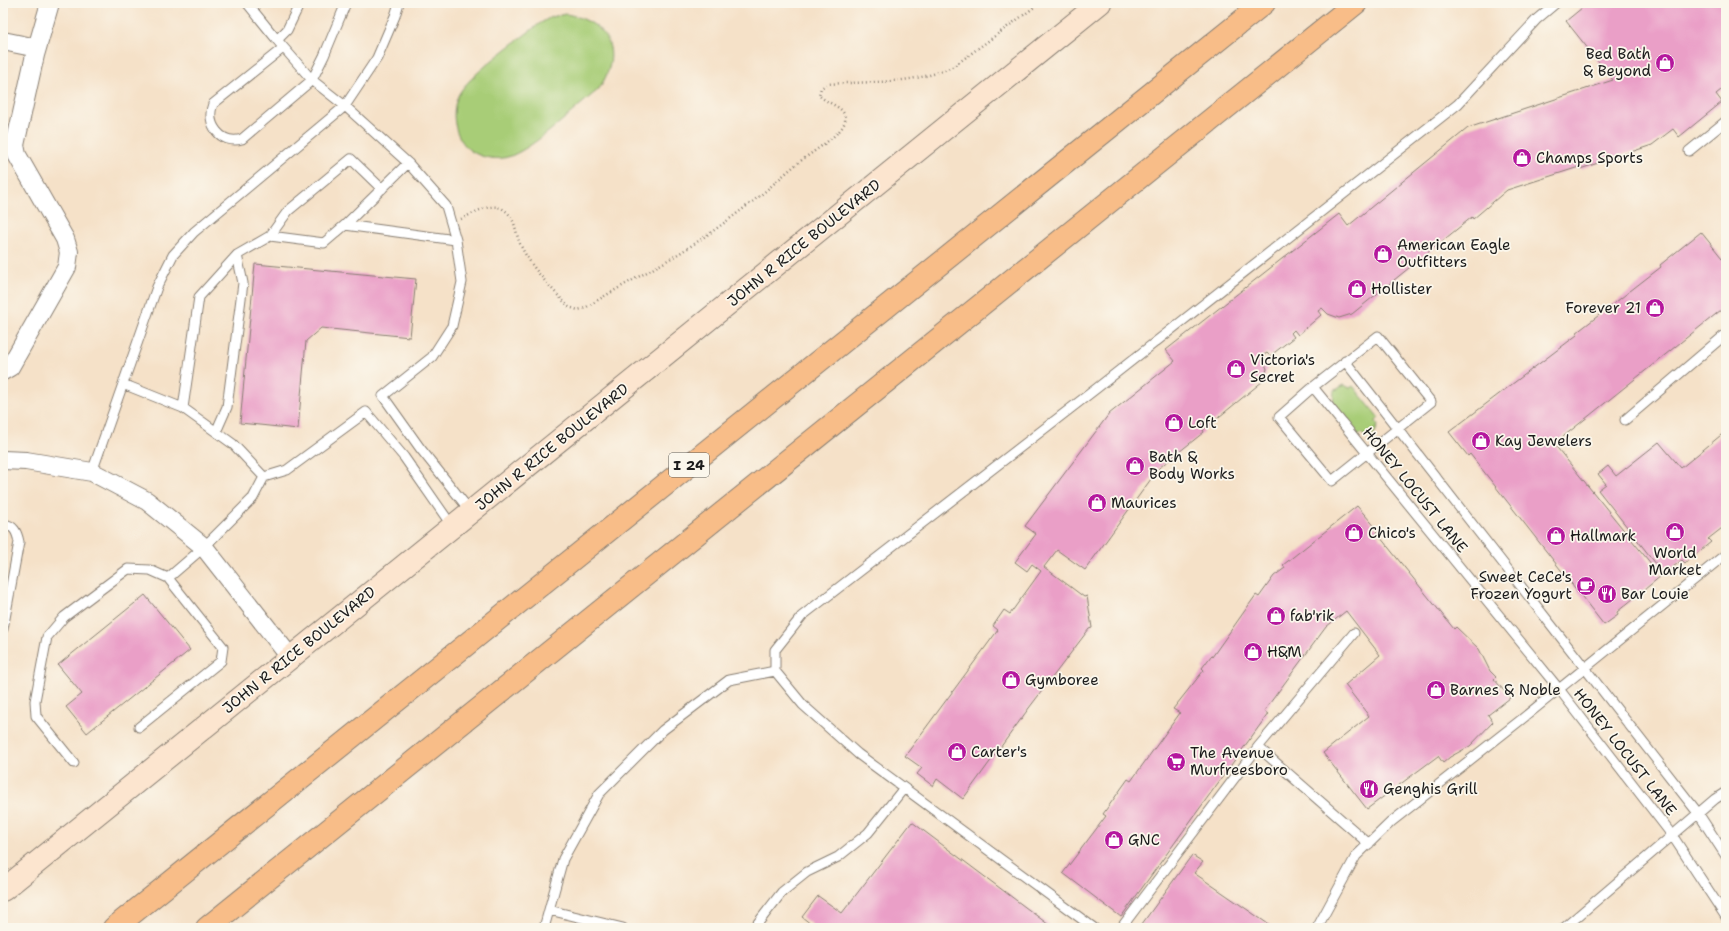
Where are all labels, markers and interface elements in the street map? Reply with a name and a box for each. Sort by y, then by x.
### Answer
place label: Bed Bath & Beyond [1583,44,1651,81]
shop icon: Bed Bath & Beyond [1654,52,1676,74]
shop icon: Champs Sports [1511,147,1533,169]
place label: Champs Sports [1536,148,1643,168]
street label: JOHN R RICE BOULEVARD [723,175,885,311]
place label: American Eagle Outfitters [1397,235,1511,272]
shop icon: American Eagle Outfitters [1372,243,1394,265]
shop icon: Hollister [1346,278,1368,300]
place label: Hollister [1371,279,1432,299]
shop icon: Forever 21 [1644,297,1666,319]
place label: Forever 21 [1566,298,1641,318]
place label: Victoria's Secret [1250,350,1315,387]
shop icon: Victoria's Secret [1225,358,1247,380]
street label: JOHN R RICE BOULEVARD [471,379,633,515]
shop icon: Loft [1163,412,1185,434]
place label: Loft [1188,413,1217,433]
street label: HONEY LOCUST LANE [1358,423,1472,557]
shop icon: Kay Jewelers [1470,430,1492,452]
place label: Kay Jewelers [1495,431,1592,451]
place label: Bath & Body Works [1149,447,1235,484]
road number: I 24 [669,453,709,477]
shop icon: Bath & Body Works [1124,455,1146,477]
shop icon: Maurices [1086,492,1108,514]
place label: Maurices [1111,493,1177,513]
shop icon: World Market [1664,521,1686,543]
shop icon: Chico's [1343,522,1365,544]
place label: Chico's [1368,523,1416,543]
shop icon: Hallmark [1545,525,1567,547]
place label: Hallmark [1570,526,1636,546]
place label: World Market [1649,543,1702,580]
place label: Sweet CeCe's Frozen Yogurt [1471,567,1572,604]
cafe icon: Sweet CeCe's Frozen Yogurt [1575,575,1597,597]
street label: JOHN R RICE BOULEVARD [218,582,380,718]
restaurant icon: Bar Louie [1596,583,1618,605]
place label: Bar Louie [1621,584,1689,604]
shop icon: fab'rik [1265,605,1287,627]
place label: fab'rik [1290,606,1335,626]
shop icon: H&M [1242,641,1264,663]
place label: H&M [1267,642,1302,662]
shop icon: Gymboree [1000,669,1022,691]
place label: Gymboree [1025,670,1099,690]
shop icon: Barnes & Noble [1425,679,1447,701]
place label: Barnes & Noble [1450,680,1561,700]
street label: HONEY LOCUST LANE [1569,684,1681,820]
shop icon: Carter's [946,741,968,763]
place label: Carter's [971,742,1027,762]
place label: The Avenue Murfreesboro [1190,743,1288,780]
supermarket icon: The Avenue Murfreesboro [1165,751,1187,773]
restaurant icon: Genghis Grill [1358,778,1380,800]
place label: Genghis Grill [1383,779,1478,799]
shop icon: GNC [1103,829,1125,851]
place label: GNC [1128,830,1160,850]

